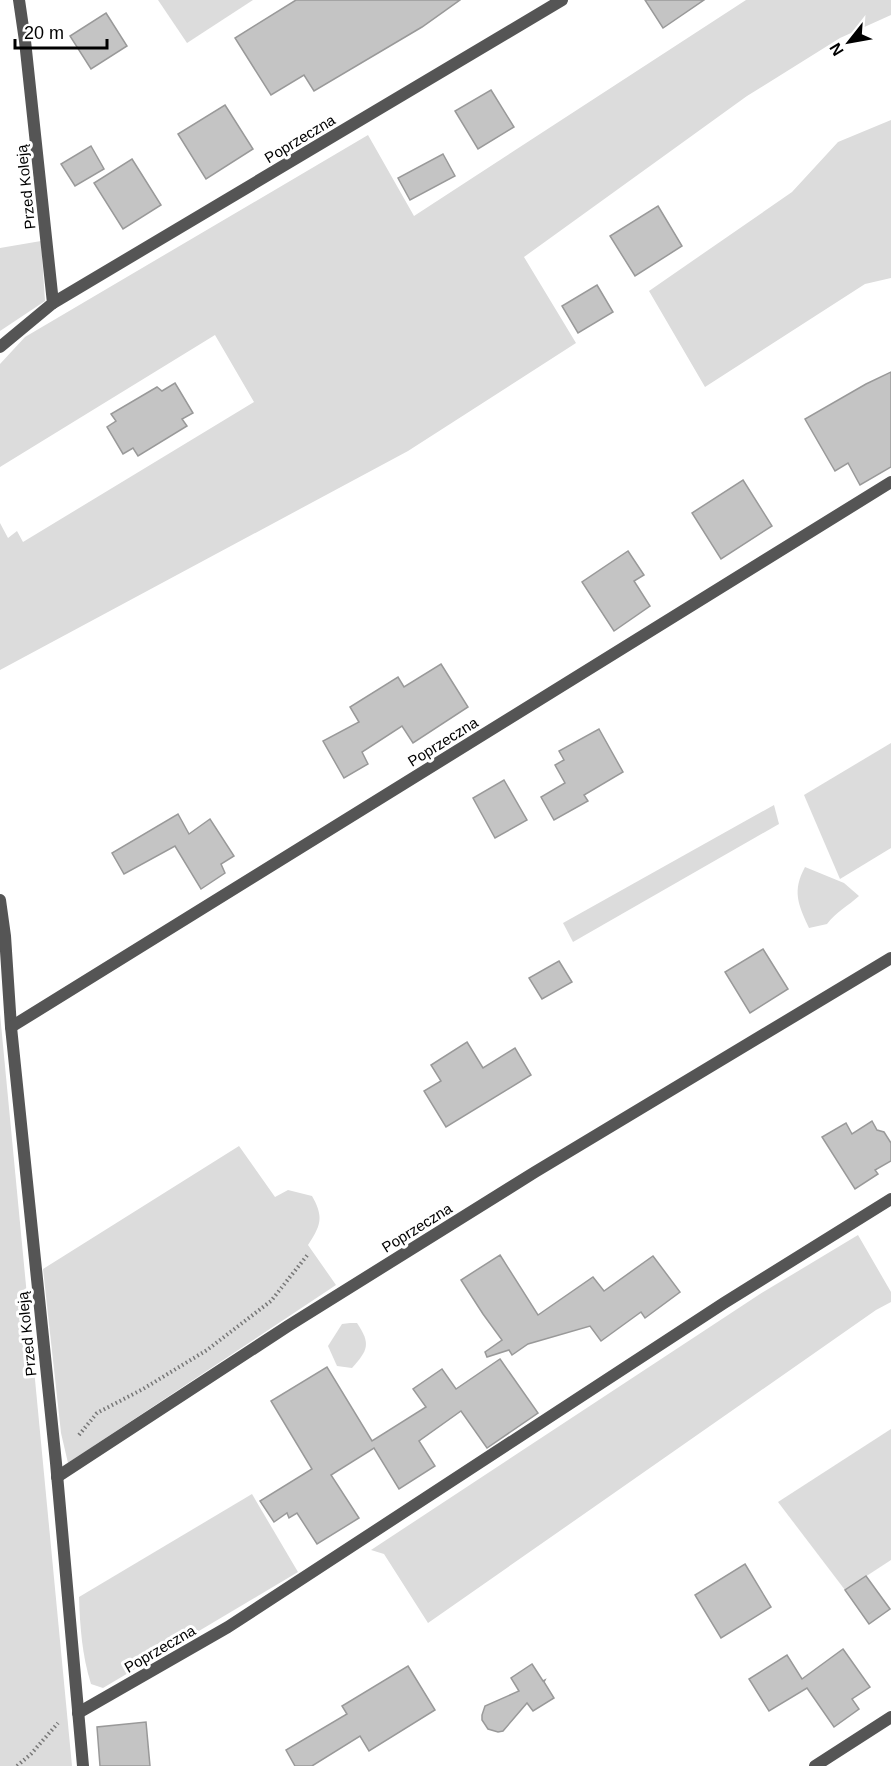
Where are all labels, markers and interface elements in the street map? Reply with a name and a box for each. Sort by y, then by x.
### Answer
scale bar [15,12,106,50]
north arrow [819,12,879,72]
text: 20 m [24,23,64,43]
text: N [826,40,847,59]
street label: Poprzeczna [261,111,339,166]
street label: Przed Koleją [13,143,38,230]
street label: Poprzeczna [405,713,481,770]
street label: Poprzeczna [379,1199,455,1256]
street label: Przed Koleją [14,1290,39,1377]
street label: Poprzeczna [121,1621,199,1676]

